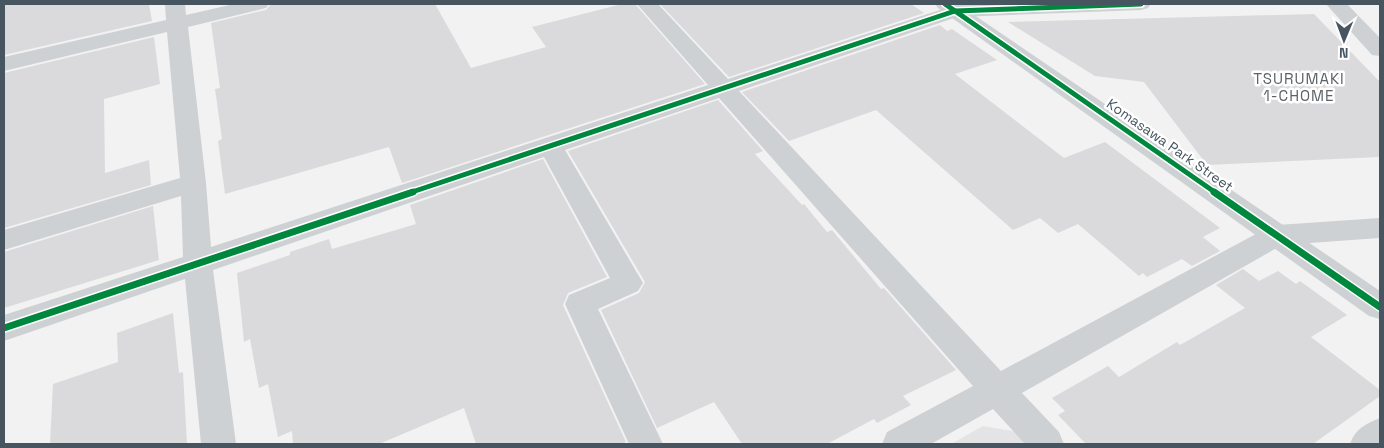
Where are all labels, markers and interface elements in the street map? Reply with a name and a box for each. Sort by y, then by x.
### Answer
north arrow [1319,15,1369,65]
text: N [1339,44,1349,62]
district label: TSURUMAKI 1-CHOME [1253,69,1345,105]
street label: Komasawa Park Street [1103,94,1237,196]

